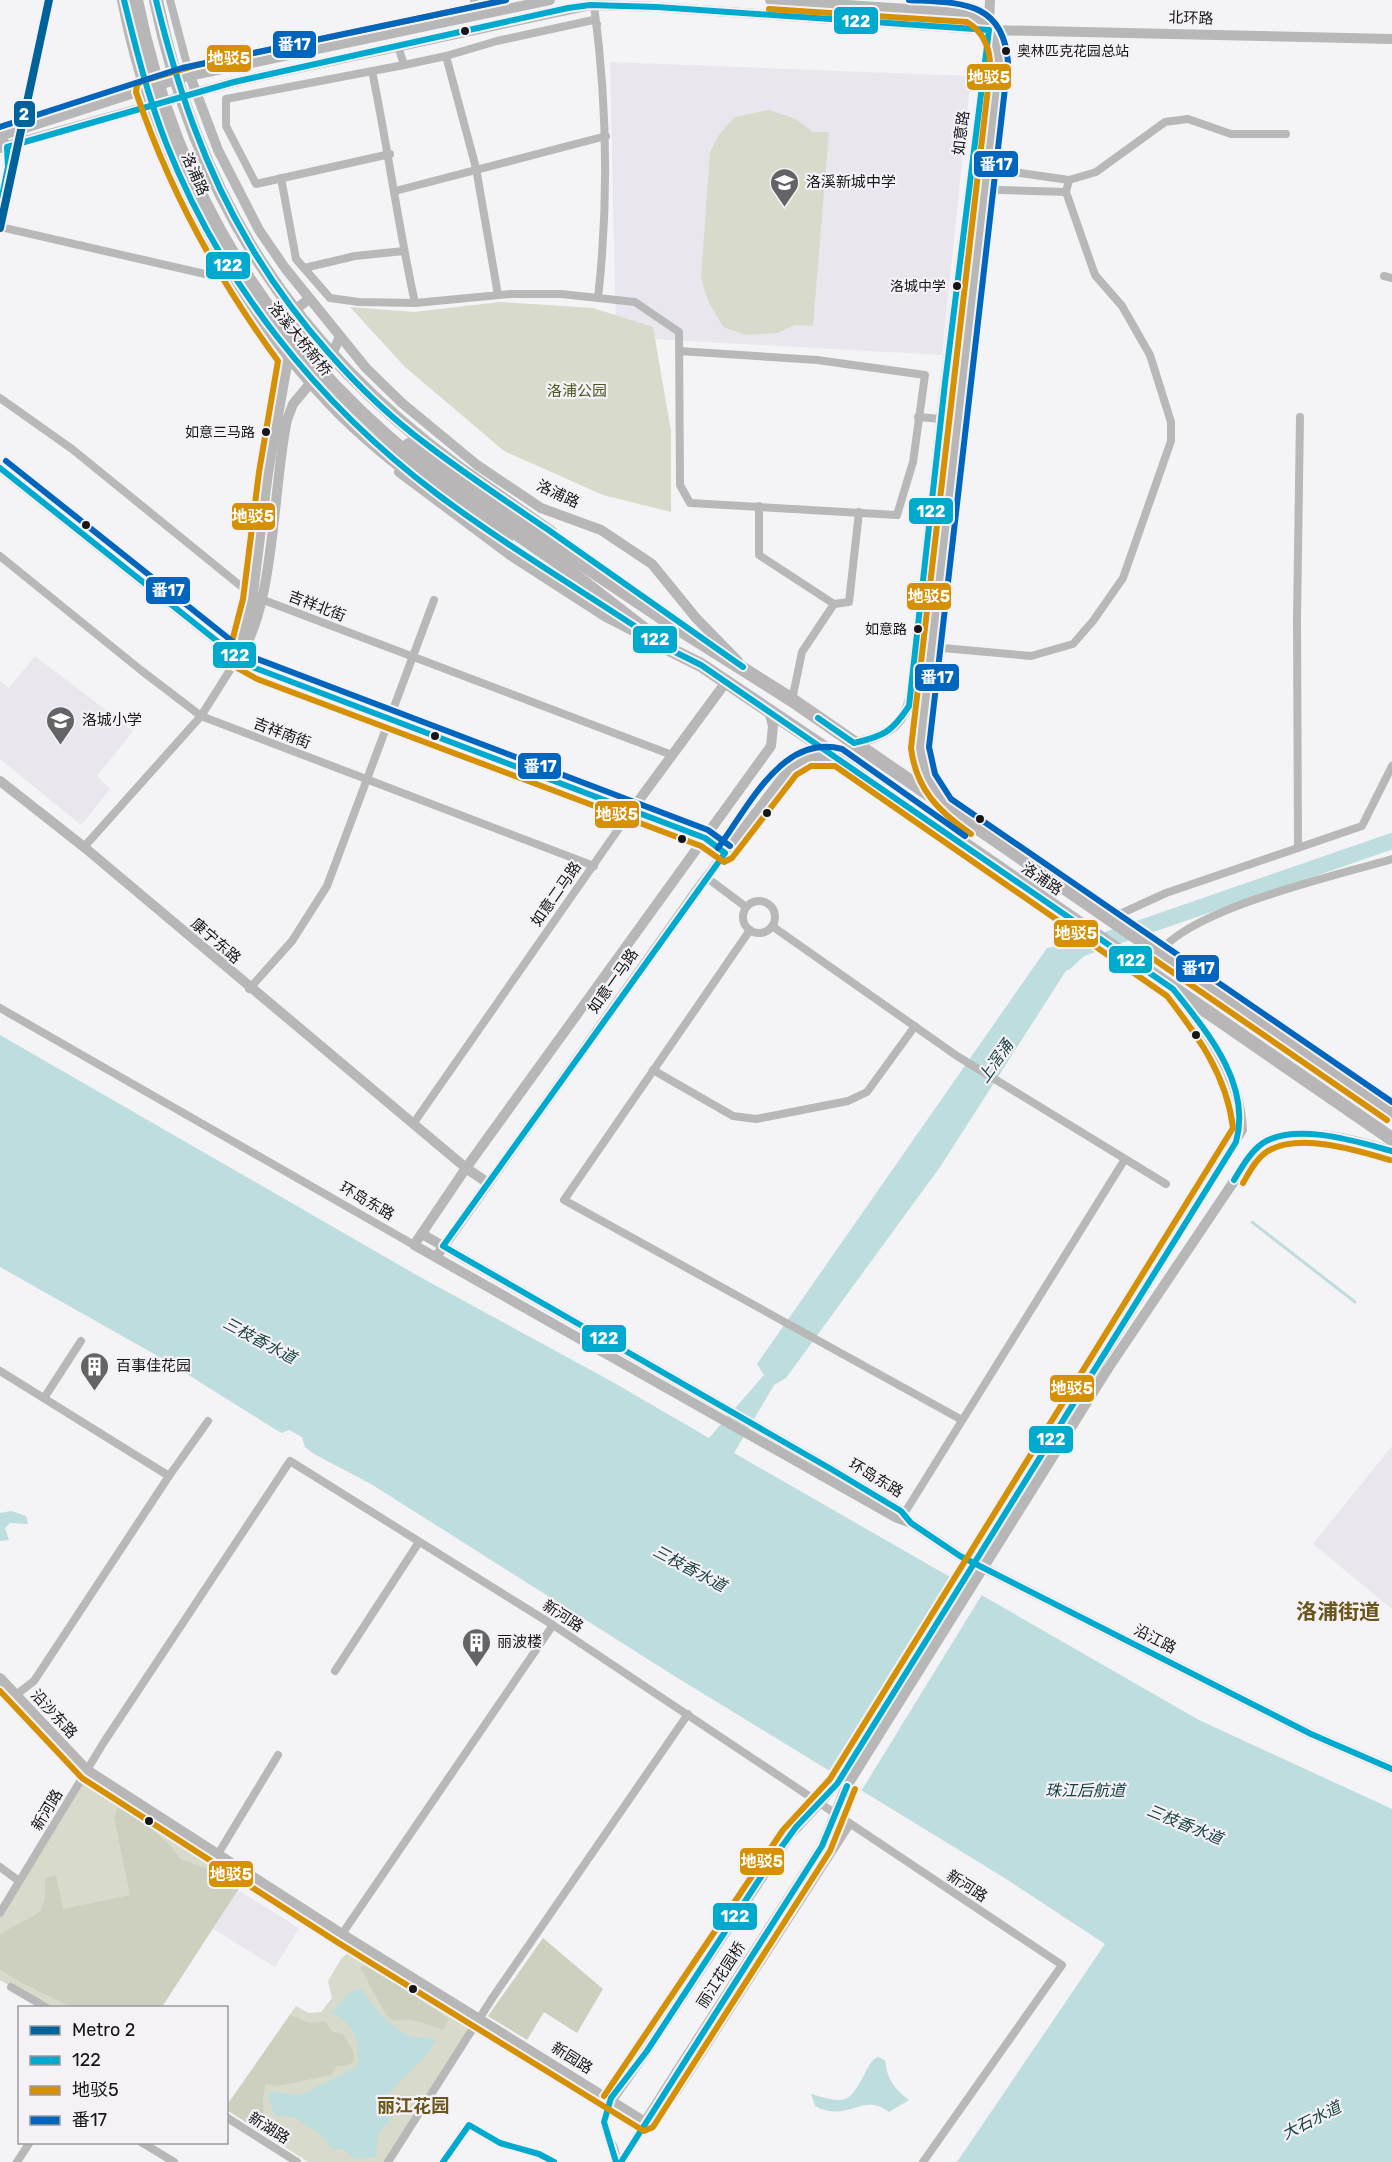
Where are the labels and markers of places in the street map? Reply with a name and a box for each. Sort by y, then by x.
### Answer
unlabelled marker [459,25,471,37]
place label: 奥林匹克花园总站 [1017,43,1129,60]
marker: 奥林匹克花园总站 [1000,45,1012,57]
school or university icon: 洛溪新城中学 [769,166,801,208]
place label: 洛溪新城中学 [806,173,896,191]
place label: 洛城中学 [890,278,946,295]
marker: 洛城中学 [951,280,963,292]
place label: 如意三马路 [185,424,255,441]
marker: 如意三马路 [260,426,272,438]
unlabelled marker [80,519,92,531]
place label: 如意路 [865,621,907,638]
marker: 如意路 [912,623,924,635]
school or university icon: 洛城小学 [45,704,77,746]
place label: 洛城小学 [82,711,142,729]
unlabelled marker [429,730,441,742]
unlabelled marker [761,807,773,819]
unlabelled marker [974,813,986,825]
unlabelled marker [676,833,688,845]
unlabelled marker [1190,1029,1202,1041]
building icon: 百事佳花园 [79,1350,111,1392]
place label: 百事佳花园 [116,1357,191,1375]
building icon: 丽波楼 [460,1626,492,1668]
place label: 丽波楼 [497,1633,542,1651]
unlabelled marker [143,1815,155,1827]
unlabelled marker [407,1983,419,1995]

